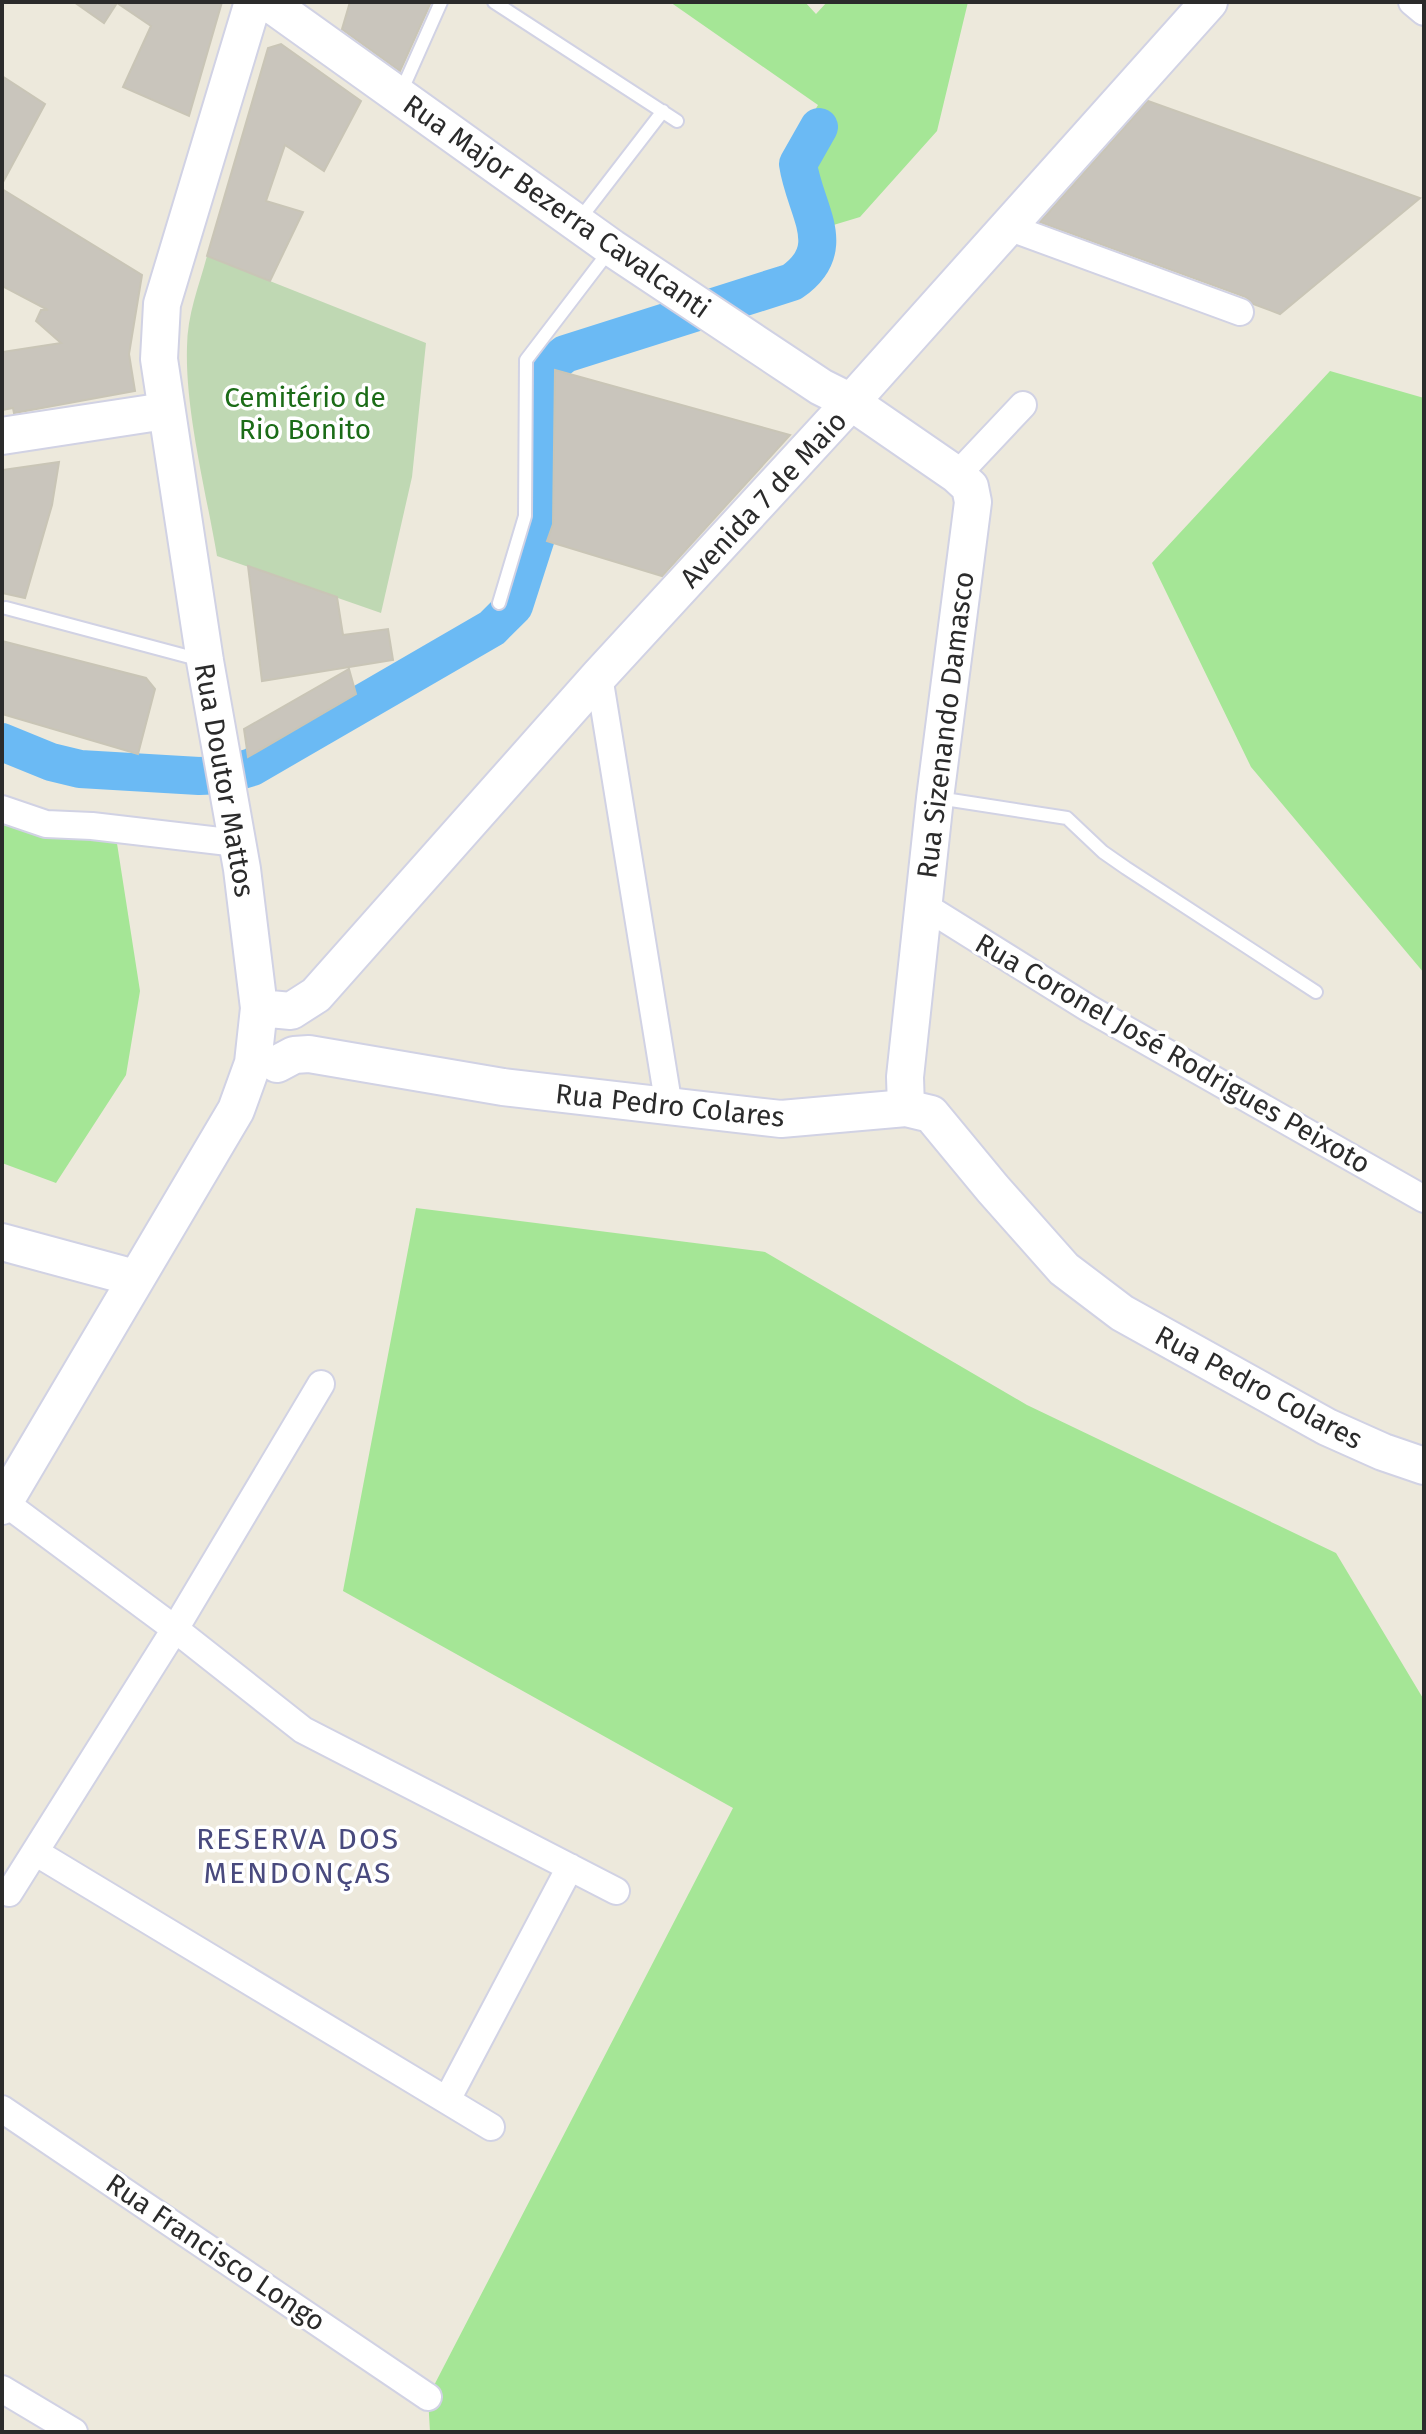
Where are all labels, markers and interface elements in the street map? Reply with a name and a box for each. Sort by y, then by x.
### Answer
street label: Rua Major Bezerra Cavalcanti [397,88,717,325]
park label: Cemitério de Rio Bonito [224,381,386,446]
street label: Avenida 7 de Maio [673,404,854,594]
street label: Rua Sizenando Damasco [910,570,981,880]
street label: Rua Doutor Mattos [188,660,261,900]
street label: Rua Coronel José Rodrigues Peixoto [969,926,1376,1180]
street label: Rua Pedro Colares [554,1077,786,1134]
street label: Rua Pedro Colares [1149,1319,1368,1456]
district label: RESERVA DOS MENDONÇAS [196,1821,400,1891]
street label: Rua Francisco Longo [100,2167,332,2338]

